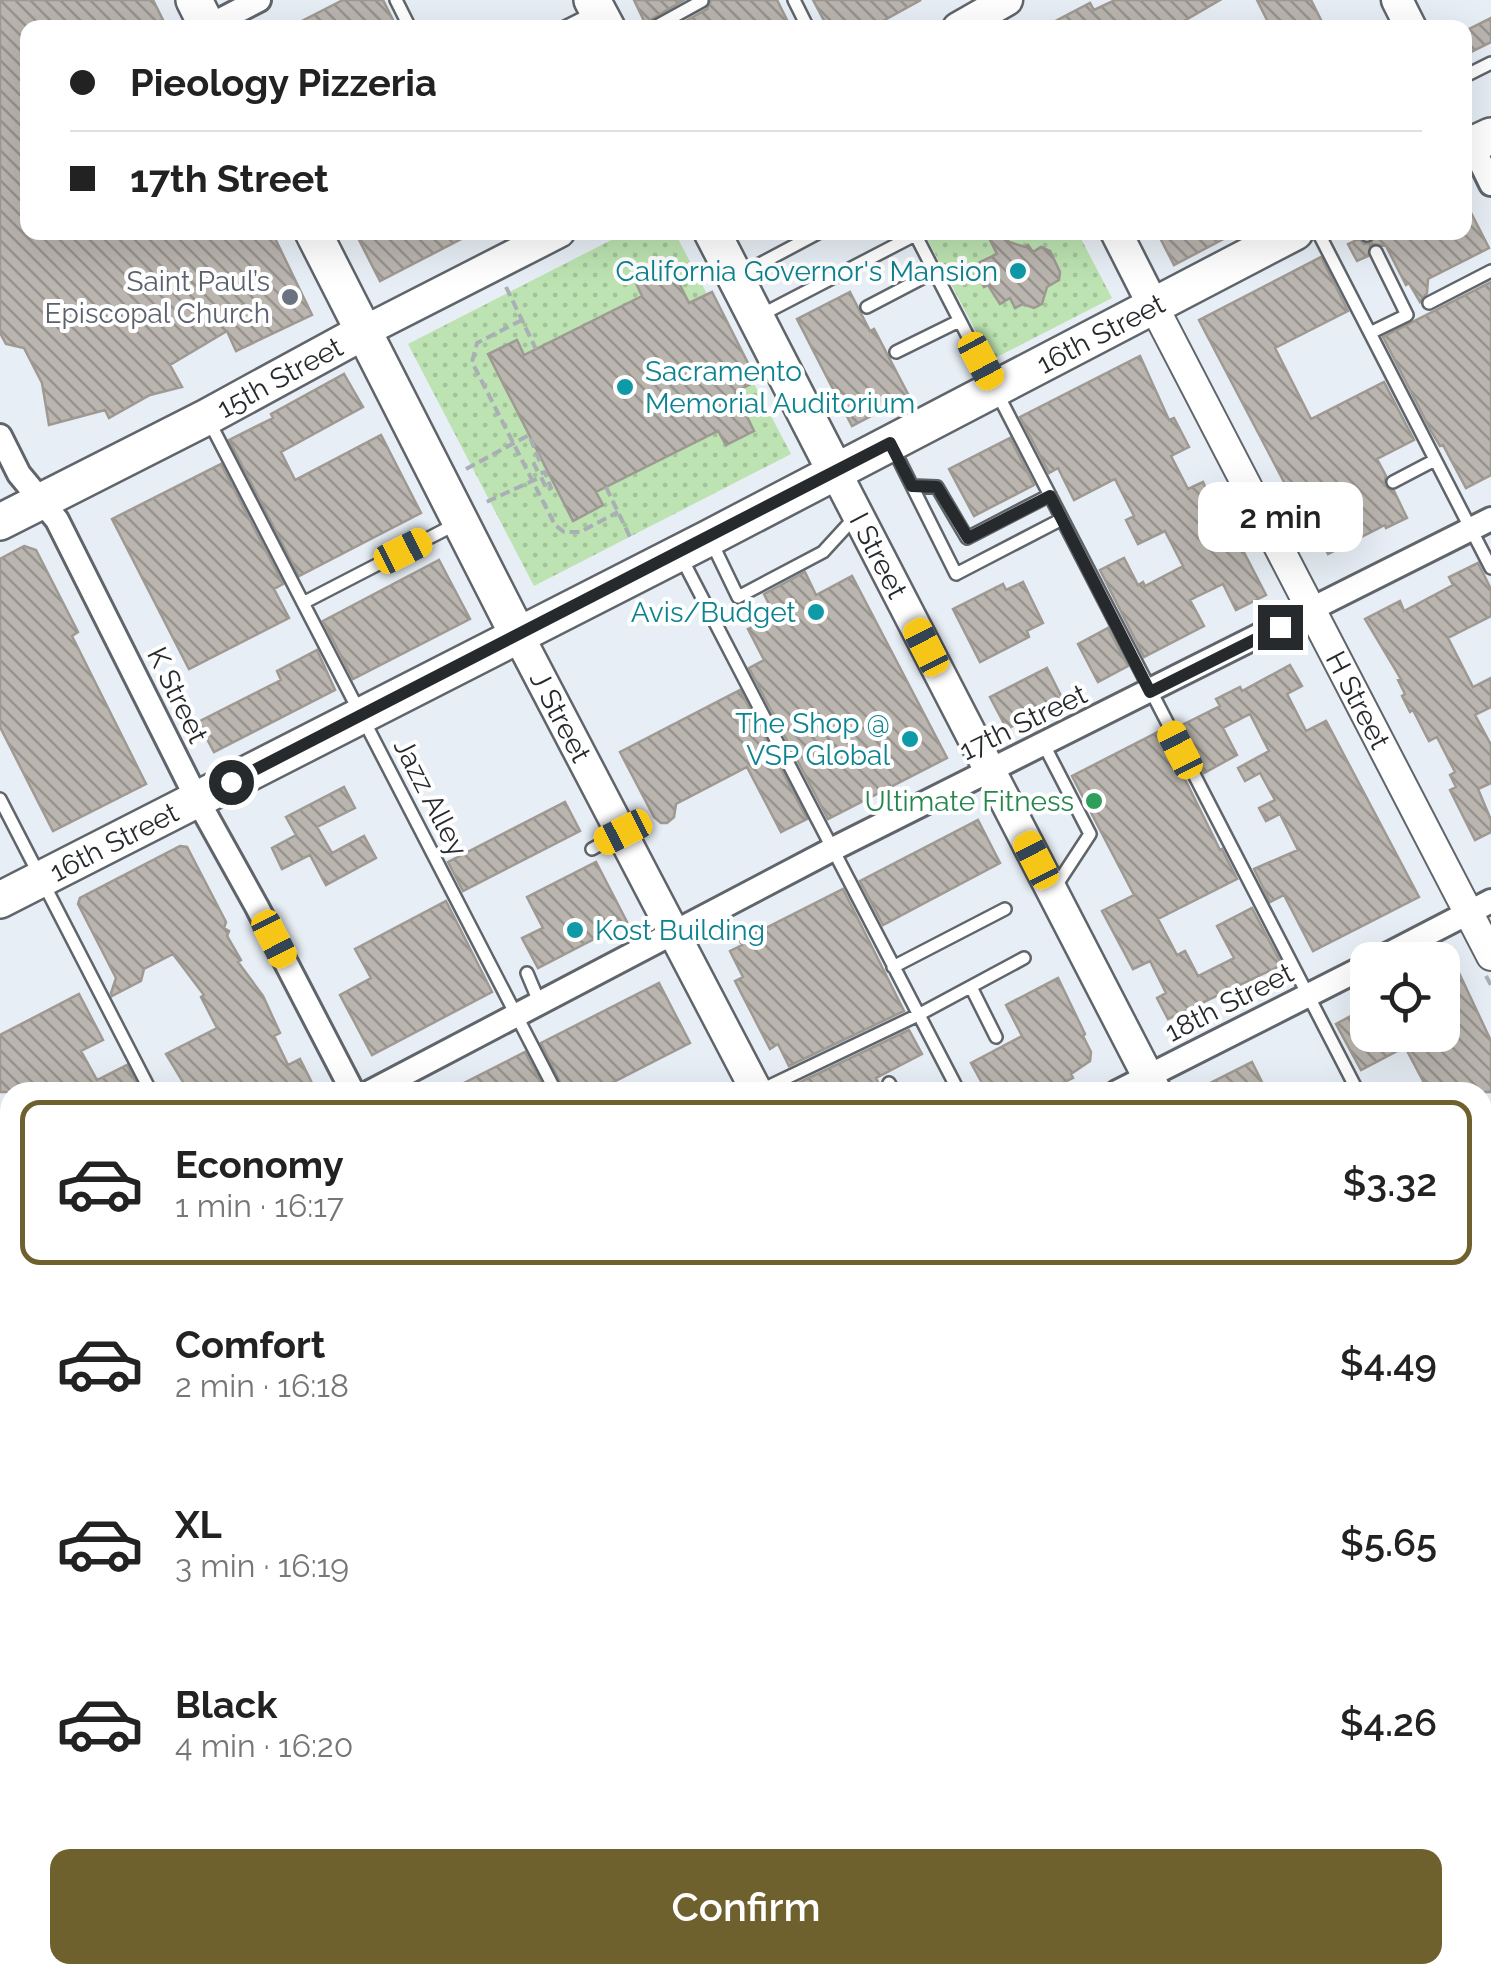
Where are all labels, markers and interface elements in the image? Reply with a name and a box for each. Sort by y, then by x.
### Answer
text: Pieology Pizzeria [130,60,437,105]
text: 17th Street [130,156,329,201]
place label: California Governor's Mansion [615,255,998,288]
marker: California Governor's Mansion [1007,260,1029,282]
place label: Saint Paul’s Episcopal Church [45,265,270,330]
marker: Saint Paul’s Episcopal Church [279,286,301,308]
street label: 16th Street [1032,287,1171,381]
car [954,327,1008,395]
street label: 15th Street [212,330,349,425]
place label: Sacramento Memorial Auditorium [645,355,915,420]
marker: Sacramento Memorial Auditorium [614,376,636,398]
callout: 2 min [1198,482,1362,552]
text: 2 min [1240,498,1321,535]
street label: I Street [842,507,914,604]
car [369,524,437,578]
place label: Avis/Budget [631,596,797,629]
marker: Avis/Budget [805,601,827,623]
route end [1258,605,1303,650]
car [899,613,953,681]
street label: K Street [140,642,215,749]
street label: H Street [1319,646,1397,755]
street label: J Street [523,666,598,768]
street label: 17th Street [954,677,1093,767]
place label: The Shop @ VSP Global [735,707,890,772]
car [1153,716,1207,784]
marker: The Shop @ VSP Global [899,728,921,750]
street label: Jazz Alley [387,733,474,862]
route start [209,760,254,805]
place label: Ultimate Fitness [865,785,1074,818]
marker: Ultimate Fitness [1083,790,1105,812]
street label: 16th Street [45,796,184,889]
car [589,805,657,859]
car [1009,826,1063,894]
car [247,905,301,973]
place label: Kost Building [595,914,765,947]
marker: Kost Building [564,919,586,941]
map controls [1350,942,1460,1052]
button: locate [1350,942,1460,1052]
street label: 18th Street [1160,956,1299,1049]
icon: car [55,1138,145,1228]
text: Economy [175,1142,344,1187]
text: $3.32 [1343,1160,1437,1205]
text: 1 min · 16:17 [175,1187,344,1224]
icon: car [55,1318,145,1408]
text: Comfort [175,1322,325,1367]
text: $4.49 [1340,1340,1437,1385]
text: 2 min · 16:18 [175,1367,349,1404]
icon: car [55,1498,145,1588]
text: XL [175,1502,222,1547]
text: $5.65 [1340,1520,1437,1565]
text: 3 min · 16:19 [175,1547,349,1584]
icon: car [55,1678,145,1768]
text: Black [175,1682,277,1727]
text: $4.26 [1340,1700,1437,1745]
text: 4 min · 16:20 [175,1727,353,1764]
button: Confirm [50,1849,1442,1964]

